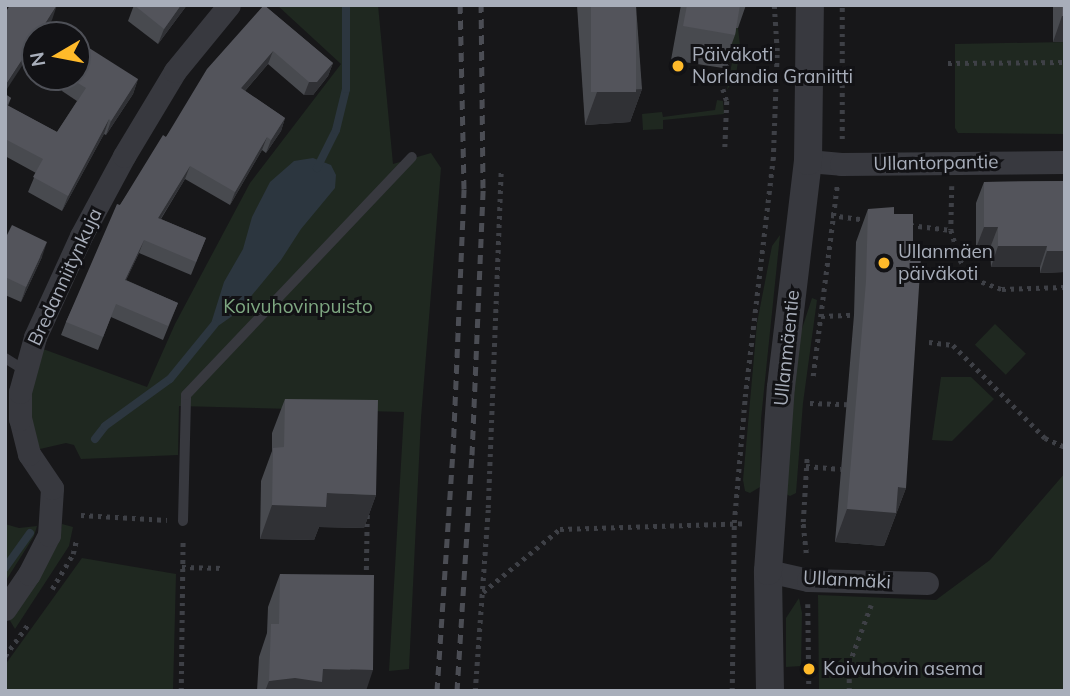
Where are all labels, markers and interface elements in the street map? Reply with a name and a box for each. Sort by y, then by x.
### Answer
north arrow [21,21,91,91]
place label: Päiväkoti Norlandia Graniitti [692,44,853,88]
text: N [24,50,50,68]
marker: Päiväkoti Norlandia Graniitti [670,58,686,74]
street label: Ullantorpantie [873,151,999,175]
street label: Bredanniitynkuja [23,205,107,349]
place label: Ullanmäen päiväkoti [898,241,993,285]
marker: Ullanmäen päiväkoti [876,255,892,271]
street label: Ullanmäentie [770,289,804,407]
park label: Koivuhovinpuisto [223,296,373,318]
street label: Ullanmäki [803,566,891,594]
place label: Koivuhovin asema [823,658,983,680]
marker: Koivuhovin asema [801,661,817,677]

